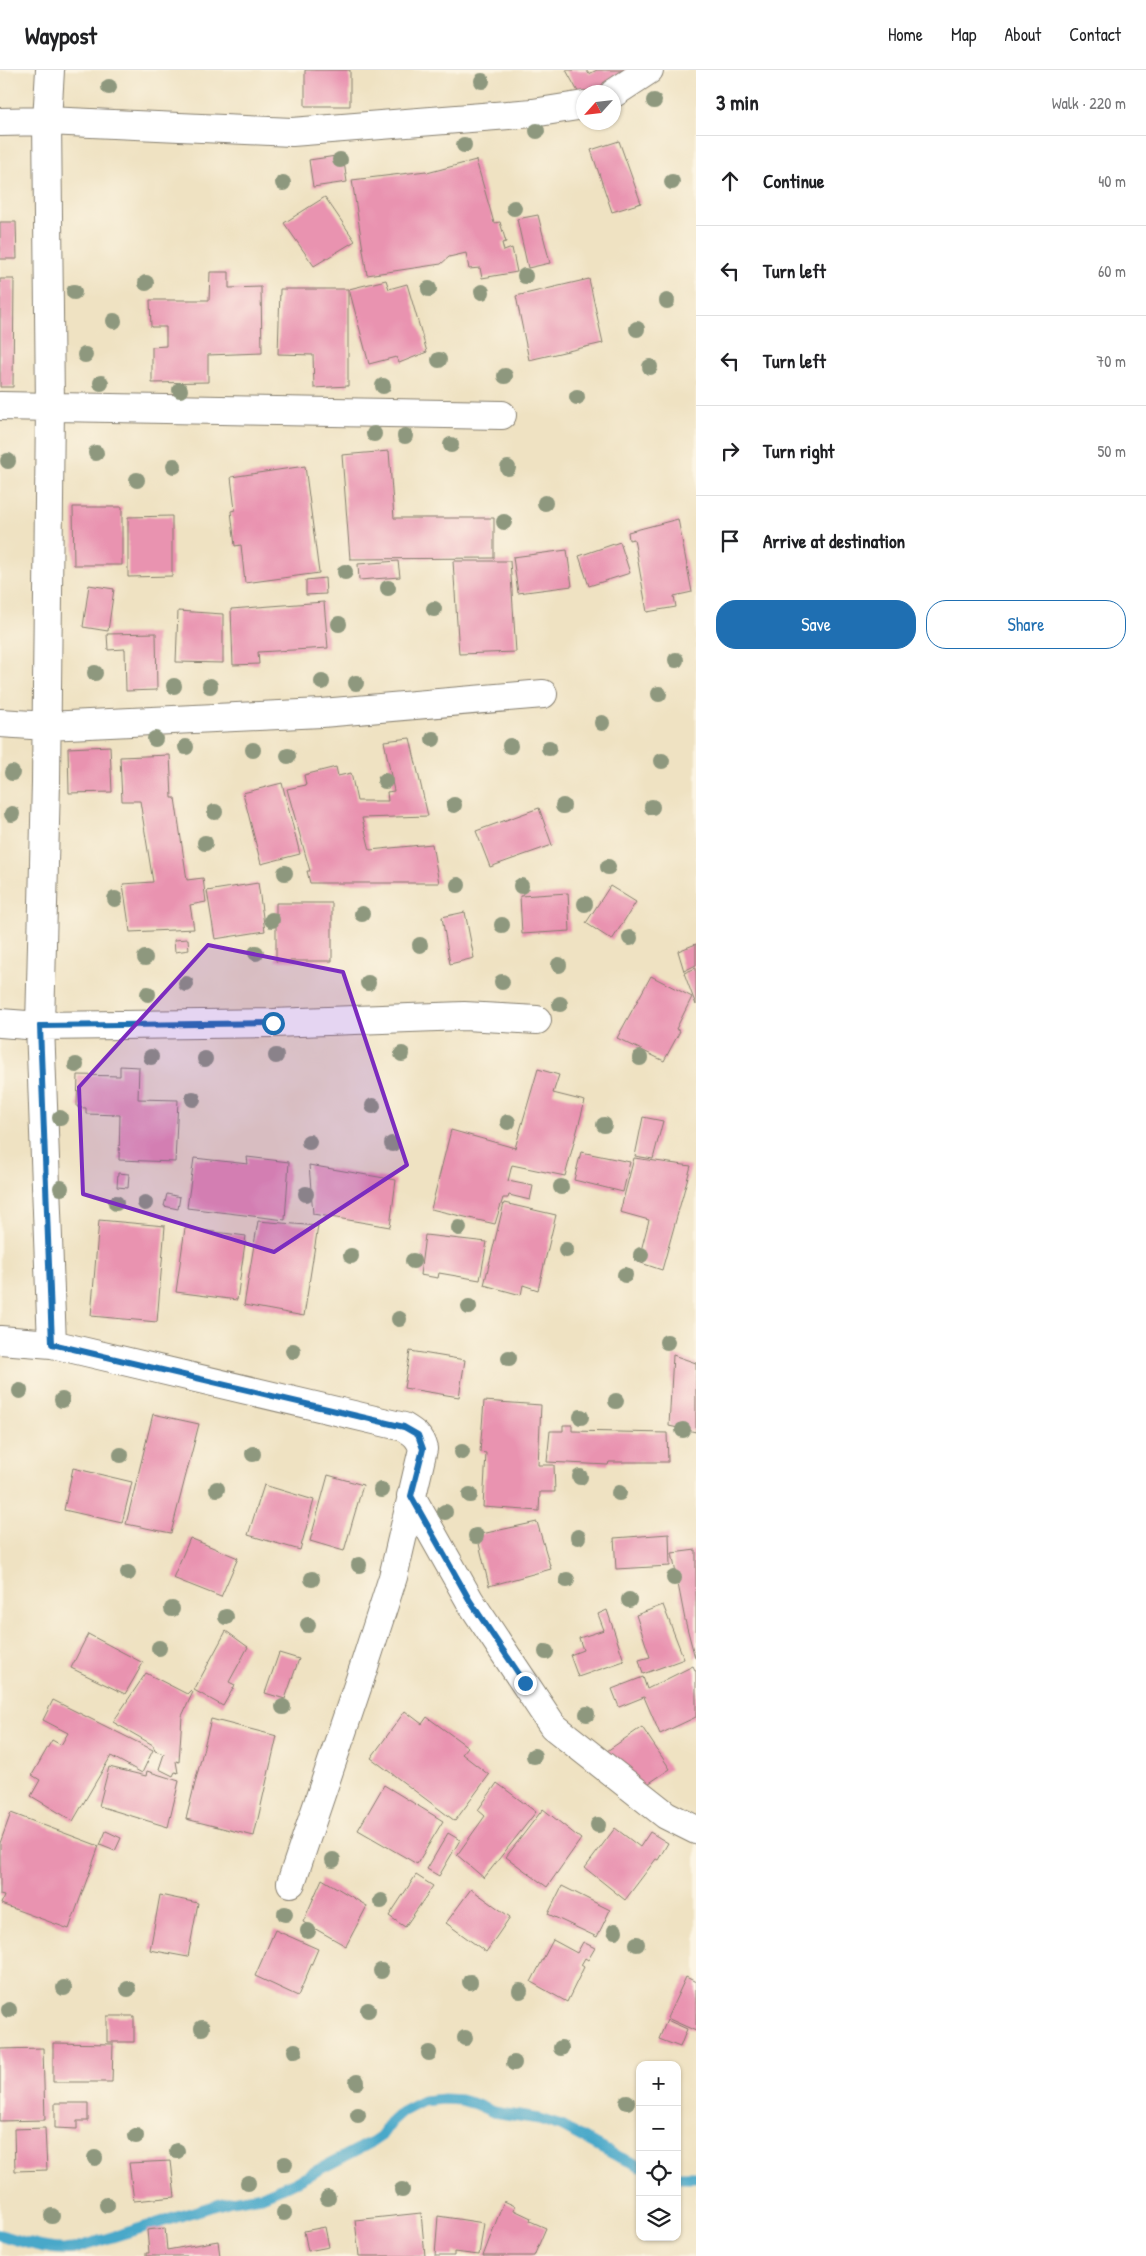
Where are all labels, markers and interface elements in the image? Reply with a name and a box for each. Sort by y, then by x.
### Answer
text: Waypost [25,19,97,51]
text: Home [888,22,923,47]
text: Map [951,22,976,47]
text: About [1004,22,1041,47]
text: Contact [1069,22,1121,47]
north arrow [576,85,621,130]
text: 3 min [716,88,759,117]
text: Walk · 220 m [1052,92,1126,114]
icon: ahead [716,167,744,195]
text: Continue [763,168,824,194]
text: 40 m [1098,170,1126,192]
icon: left [716,257,744,285]
text: Turn left [763,258,826,284]
text: 60 m [1098,260,1126,282]
icon: left [716,347,744,375]
text: Turn left [763,348,826,374]
text: 70 m [1096,350,1126,372]
icon: right [716,437,744,465]
text: Turn right [763,438,834,464]
text: 50 m [1098,440,1126,462]
icon: arrive [716,527,744,555]
text: Arrive at destination [763,528,905,554]
button: Save [716,600,916,649]
button: Share [926,600,1126,649]
route start [262,1012,285,1035]
route end [514,1672,537,1695]
map controls [636,2061,681,2241]
button: + [636,2061,681,2106]
button: − [636,2106,681,2151]
button: locate [636,2151,681,2196]
button: layers [636,2196,681,2241]

